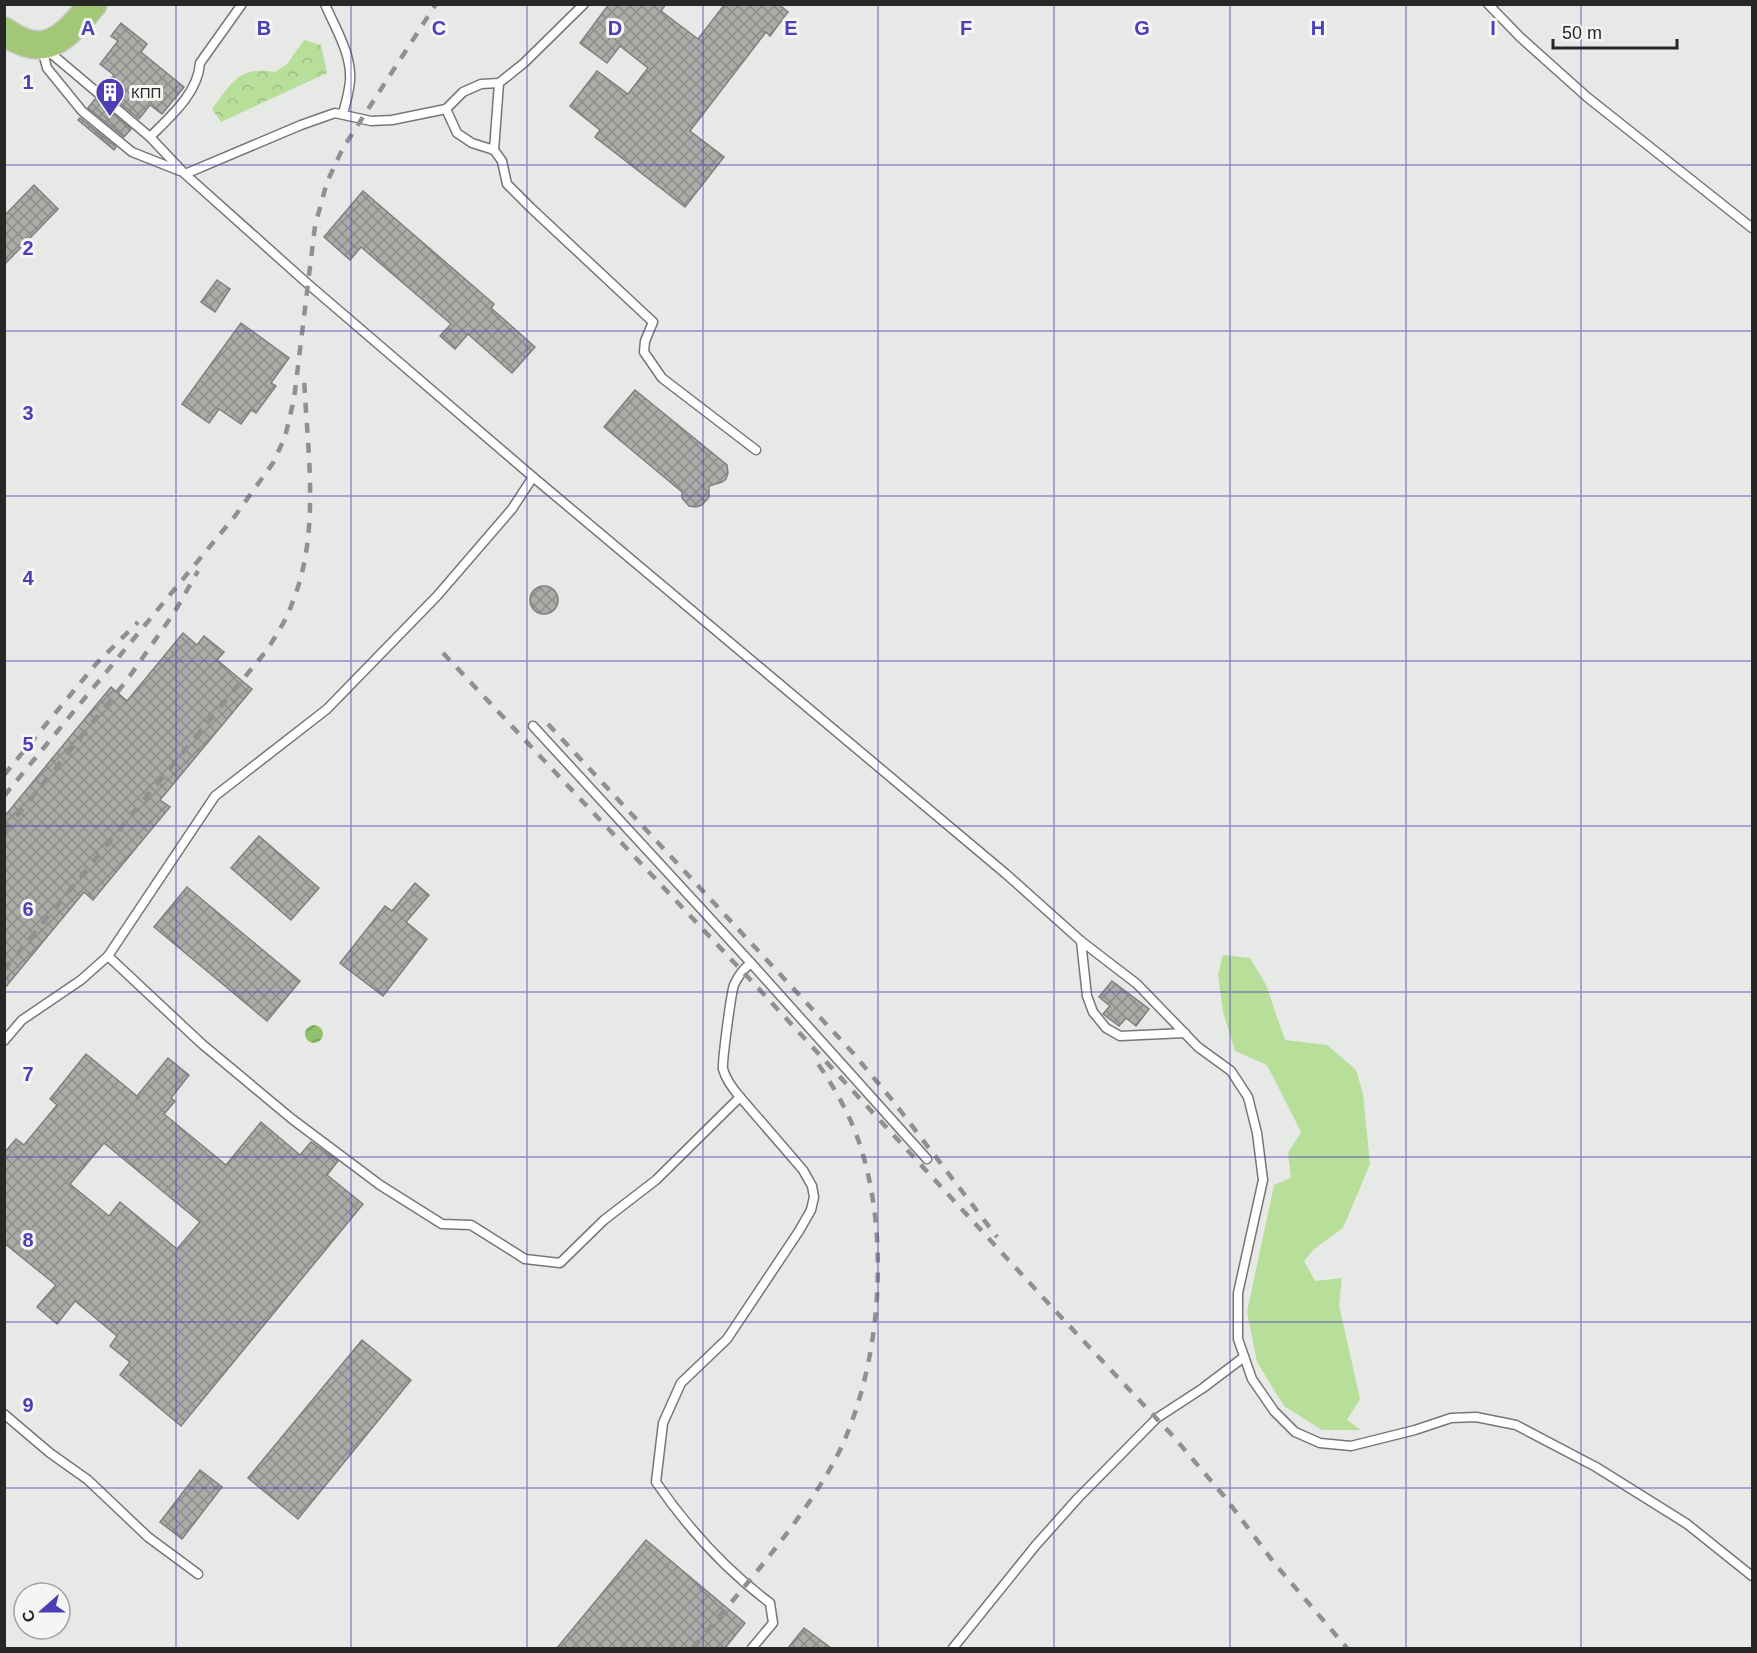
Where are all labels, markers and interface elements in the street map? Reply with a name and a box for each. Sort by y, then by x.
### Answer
scale bar [1553,12,1678,50]
text: A [81,17,95,39]
text: B [257,17,271,39]
text: C [432,17,446,39]
text: D [608,17,622,39]
text: E [784,17,798,39]
text: F [960,17,972,39]
text: G [1134,17,1150,39]
text: H [1311,17,1325,39]
text: I [1490,17,1496,39]
text: 50 m [1562,23,1602,43]
text: 1 [22,71,34,93]
building icon: КПП [94,76,126,118]
place label: КПП [131,84,161,101]
text: 2 [22,237,34,259]
text: 3 [22,402,34,424]
text: 4 [22,567,34,589]
text: 5 [22,733,34,755]
text: 6 [22,898,34,920]
text: 7 [22,1063,34,1085]
text: 8 [22,1229,34,1251]
text: 9 [22,1394,34,1416]
north arrow [12,1581,72,1641]
text: С [18,1607,38,1625]

